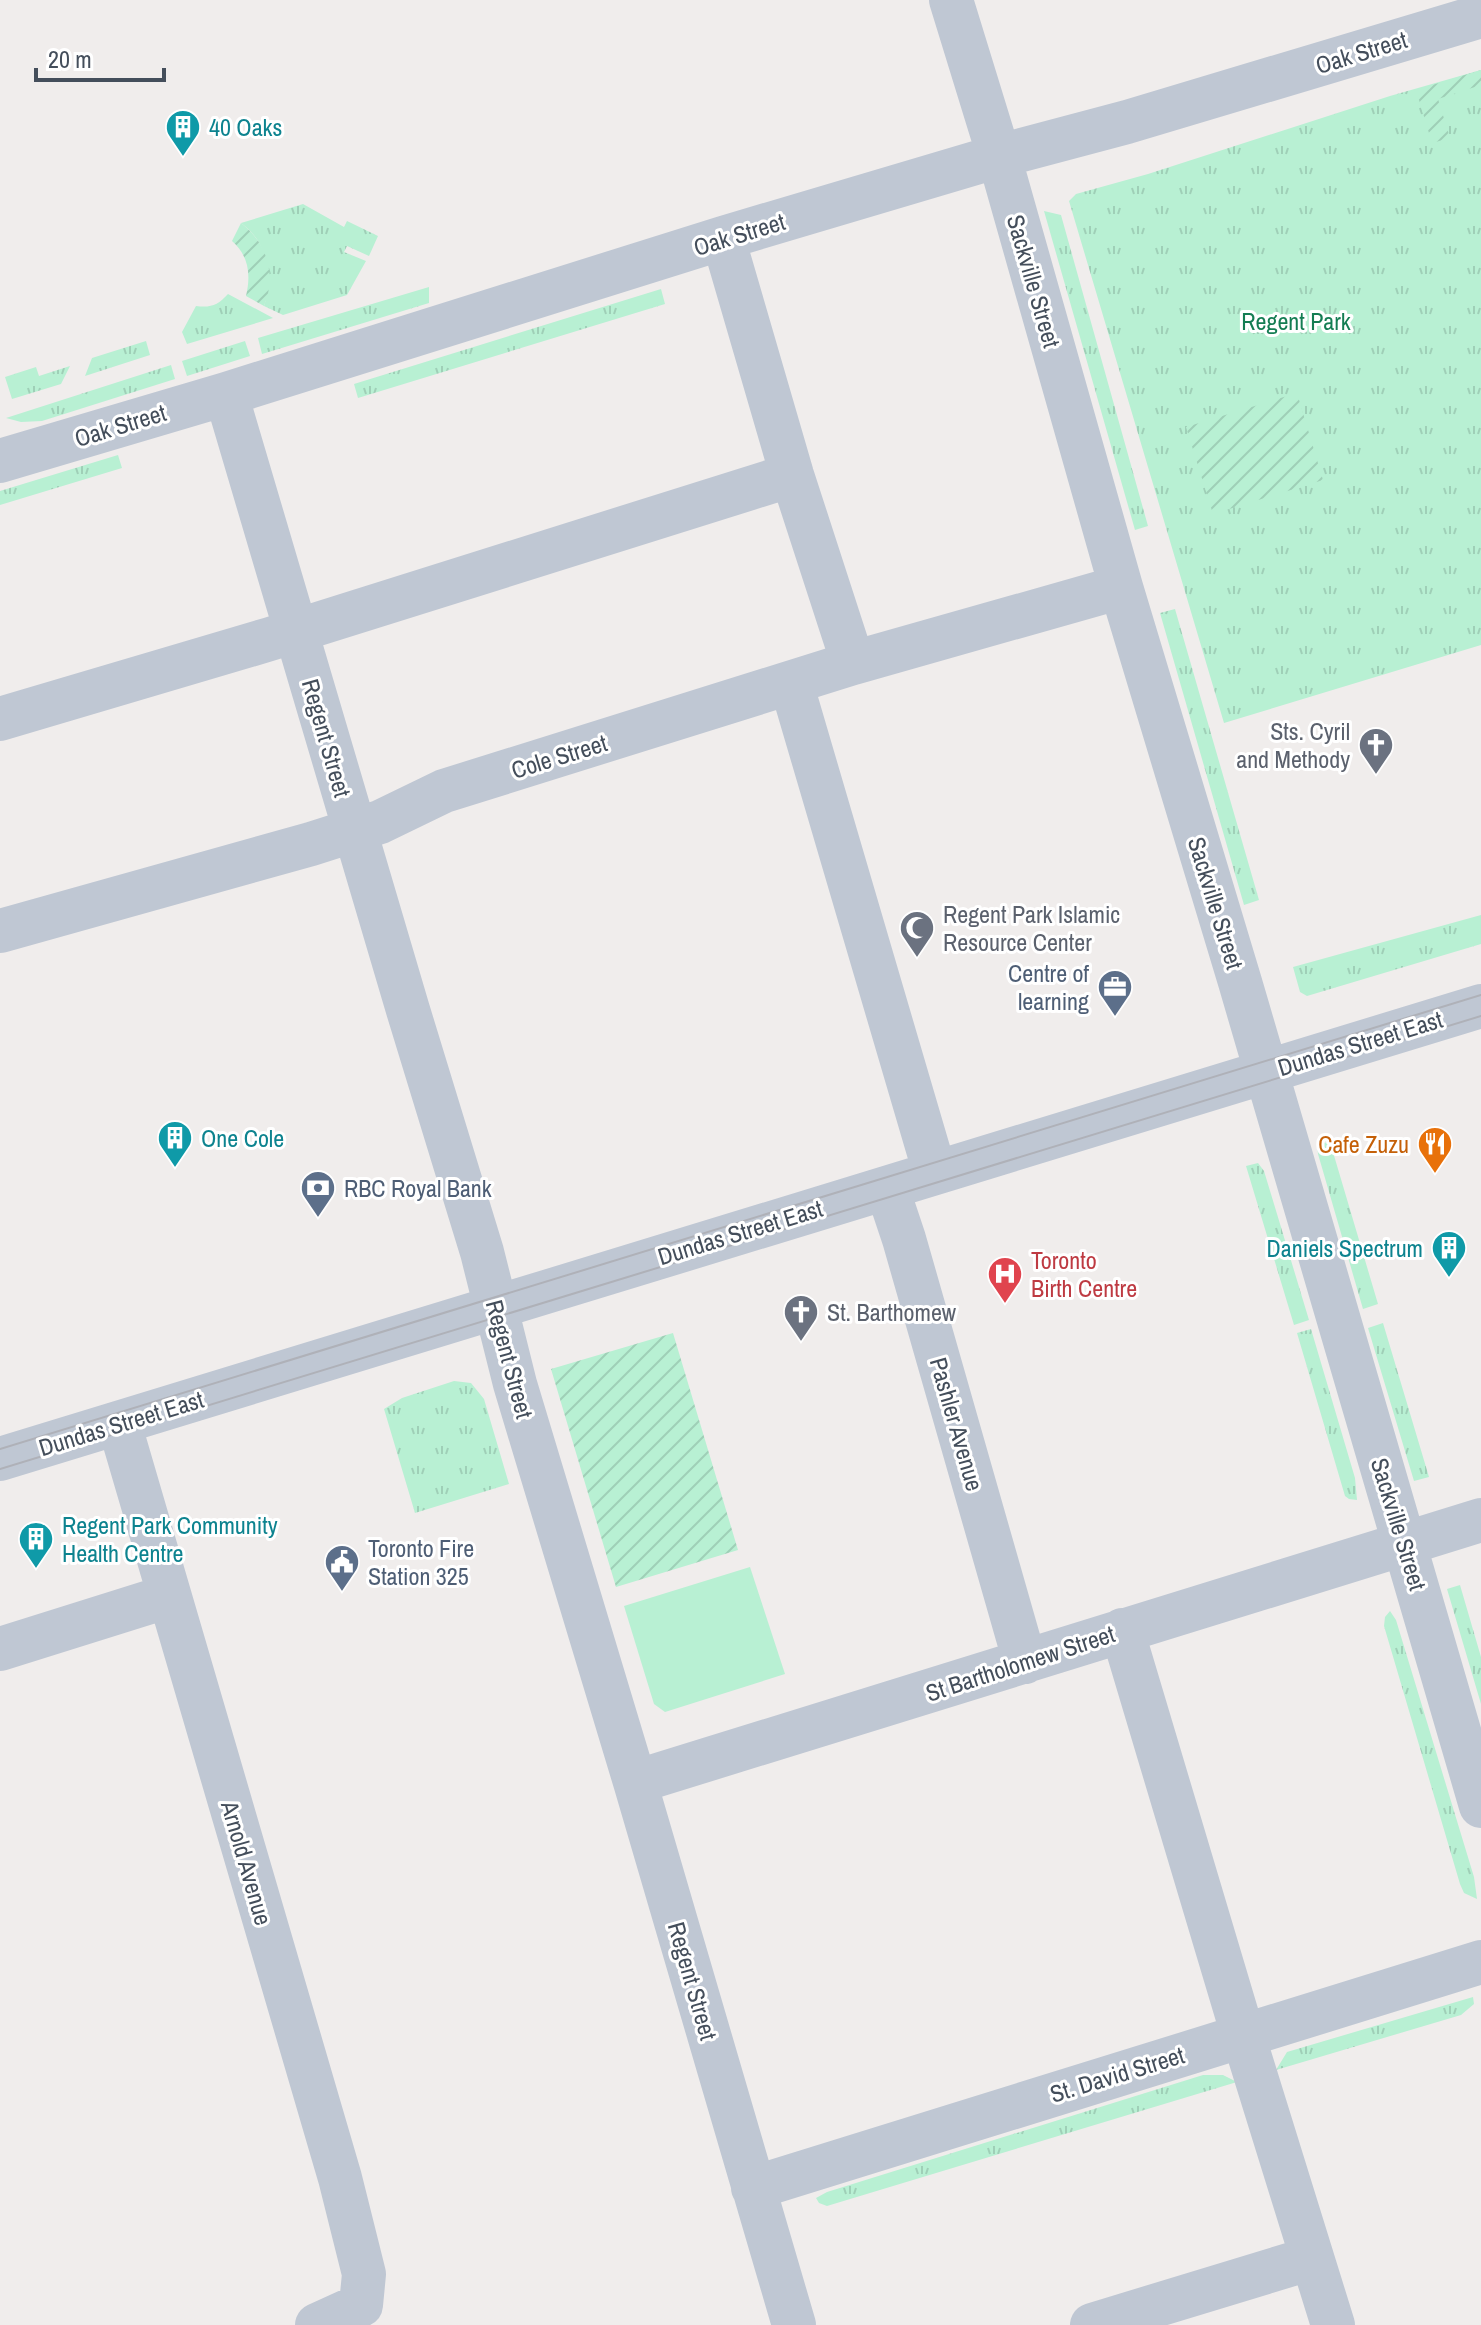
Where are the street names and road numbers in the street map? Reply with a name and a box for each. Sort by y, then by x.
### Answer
street label: Oak Street [1311,23,1411,81]
street label: Oak Street [689,205,789,263]
street label: Sackville Street [1000,211,1068,352]
street label: Oak Street [70,396,170,454]
street label: Regent Street [295,675,359,801]
street label: Cole Street [507,726,611,786]
street label: Sackville Street [1181,833,1251,974]
street label: Dundas Street East [1274,1003,1447,1083]
street label: Dundas Street East [654,1192,827,1272]
street label: Regent Street [479,1296,541,1422]
street label: Pashler Avenue [923,1353,991,1495]
street label: Dundas Street East [35,1383,208,1463]
street label: Sackville Street [1364,1454,1434,1595]
street label: St Bartholomew Street [921,1617,1119,1709]
street label: Arnold Avenue [214,1796,280,1929]
street label: Regent Street [661,1918,725,2044]
street label: St. David Street [1046,2038,1189,2110]

